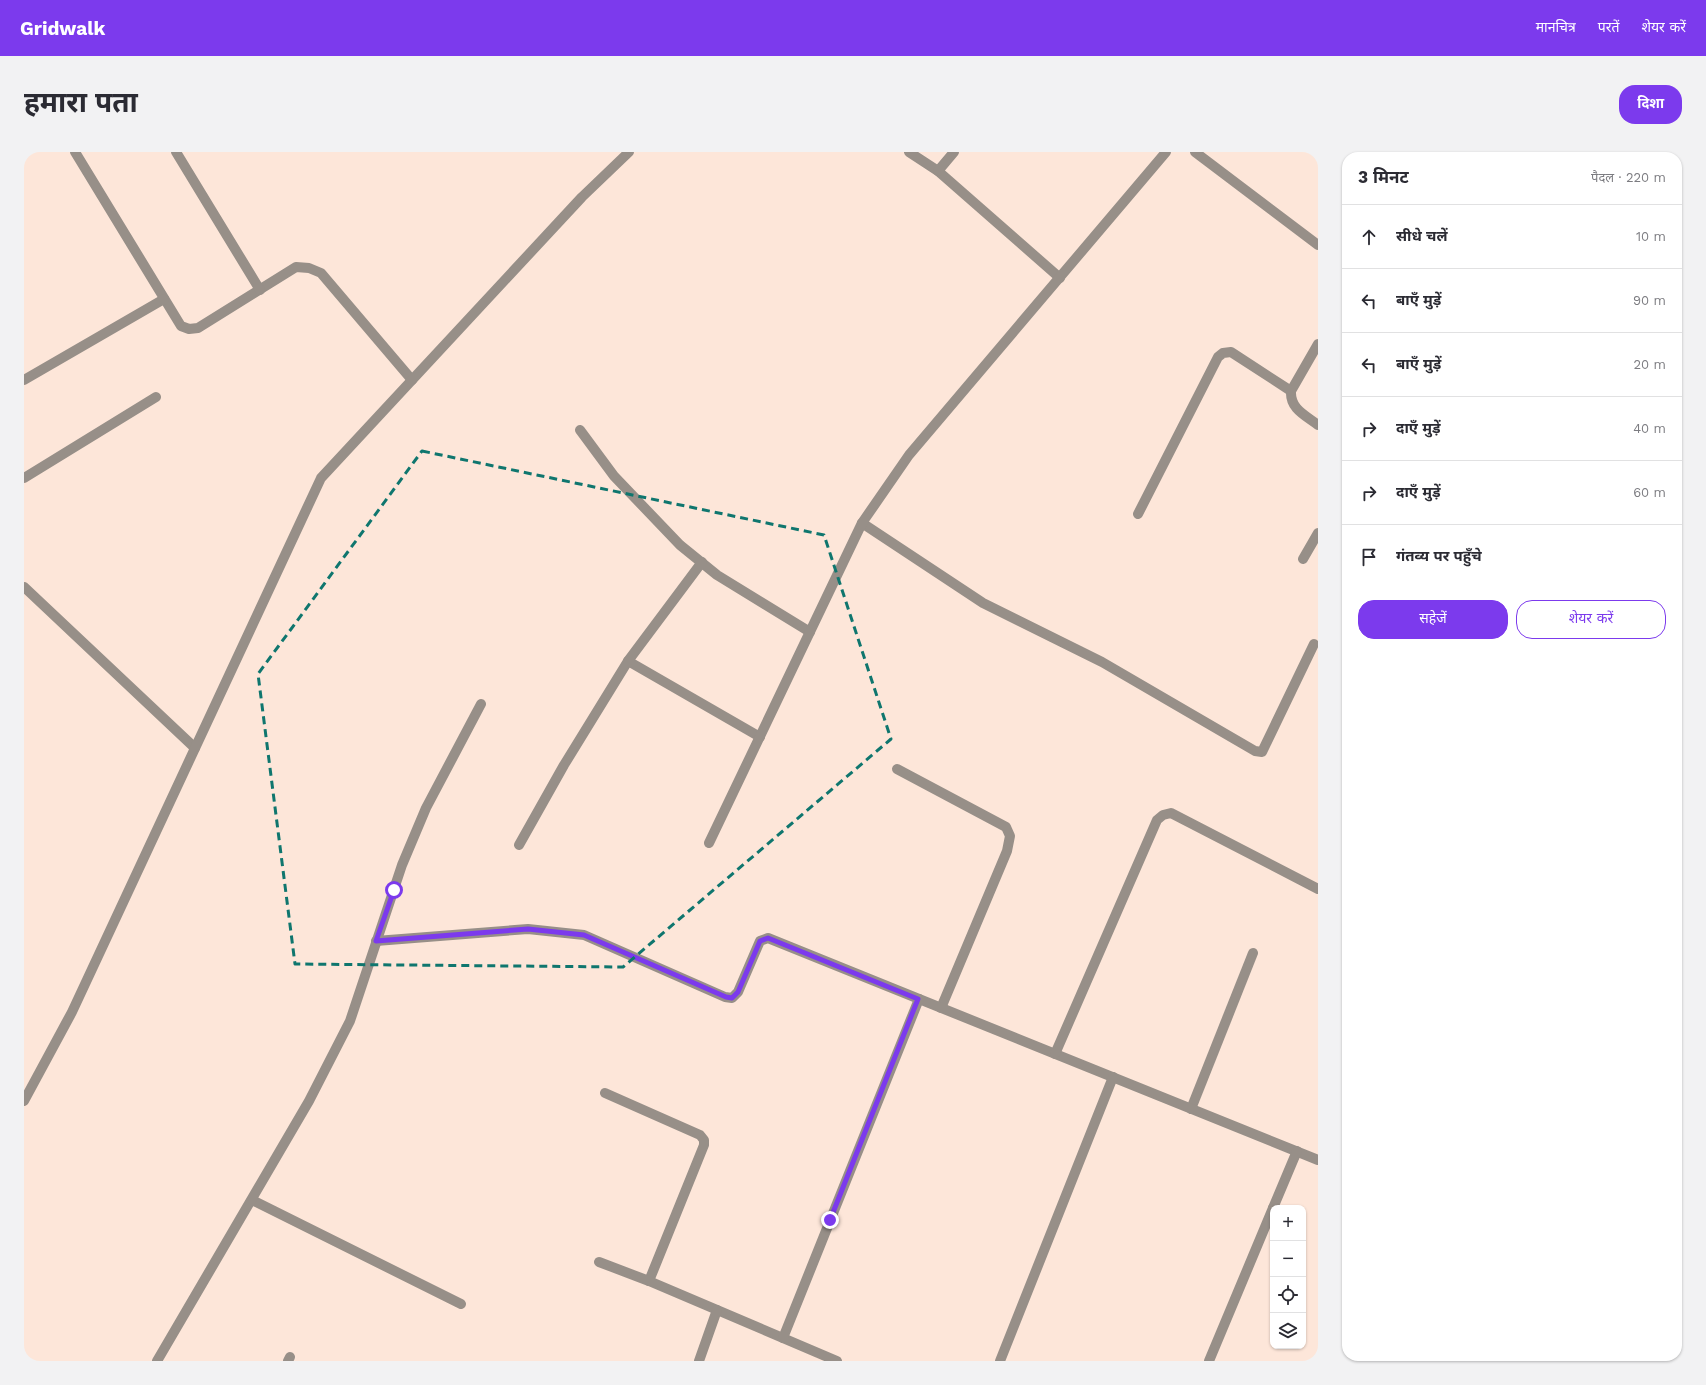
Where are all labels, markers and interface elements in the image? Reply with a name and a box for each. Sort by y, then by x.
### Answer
text: Gridwalk [20,17,105,40]
text: मानचित्र [1536,19,1576,35]
text: परतें [1598,19,1619,35]
text: शेयर करें [1641,19,1686,35]
button: दिशा [1619,85,1682,124]
text: हमारा पता [24,86,138,119]
text: 3 मिनट [1358,167,1409,187]
text: पैदल · 220 m [1591,170,1666,185]
icon: ahead [1358,226,1380,248]
text: सीधे चलें [1396,227,1448,245]
text: 10 m [1636,229,1666,244]
icon: left [1358,290,1380,312]
text: बाएँ मुड़ें [1396,291,1441,309]
text: 90 m [1633,293,1666,308]
icon: left [1358,354,1380,376]
text: बाएँ मुड़ें [1396,355,1441,373]
text: 20 m [1634,357,1666,372]
icon: right [1358,418,1380,440]
text: दाएँ मुड़ें [1396,419,1441,437]
text: 40 m [1633,421,1666,436]
icon: right [1358,482,1380,504]
text: दाएँ मुड़ें [1396,483,1441,501]
text: 60 m [1633,485,1666,500]
icon: arrive [1358,546,1380,568]
text: गंतव्य पर पहुँचे [1396,547,1482,565]
button: सहेजें [1358,600,1508,639]
button: शेयर करें [1516,600,1666,639]
route start [385,881,403,899]
map controls [1270,1205,1306,1349]
button: + [1270,1205,1306,1241]
route end [821,1211,839,1229]
button: − [1270,1241,1306,1277]
button: locate [1270,1277,1306,1313]
button: layers [1270,1313,1306,1349]

